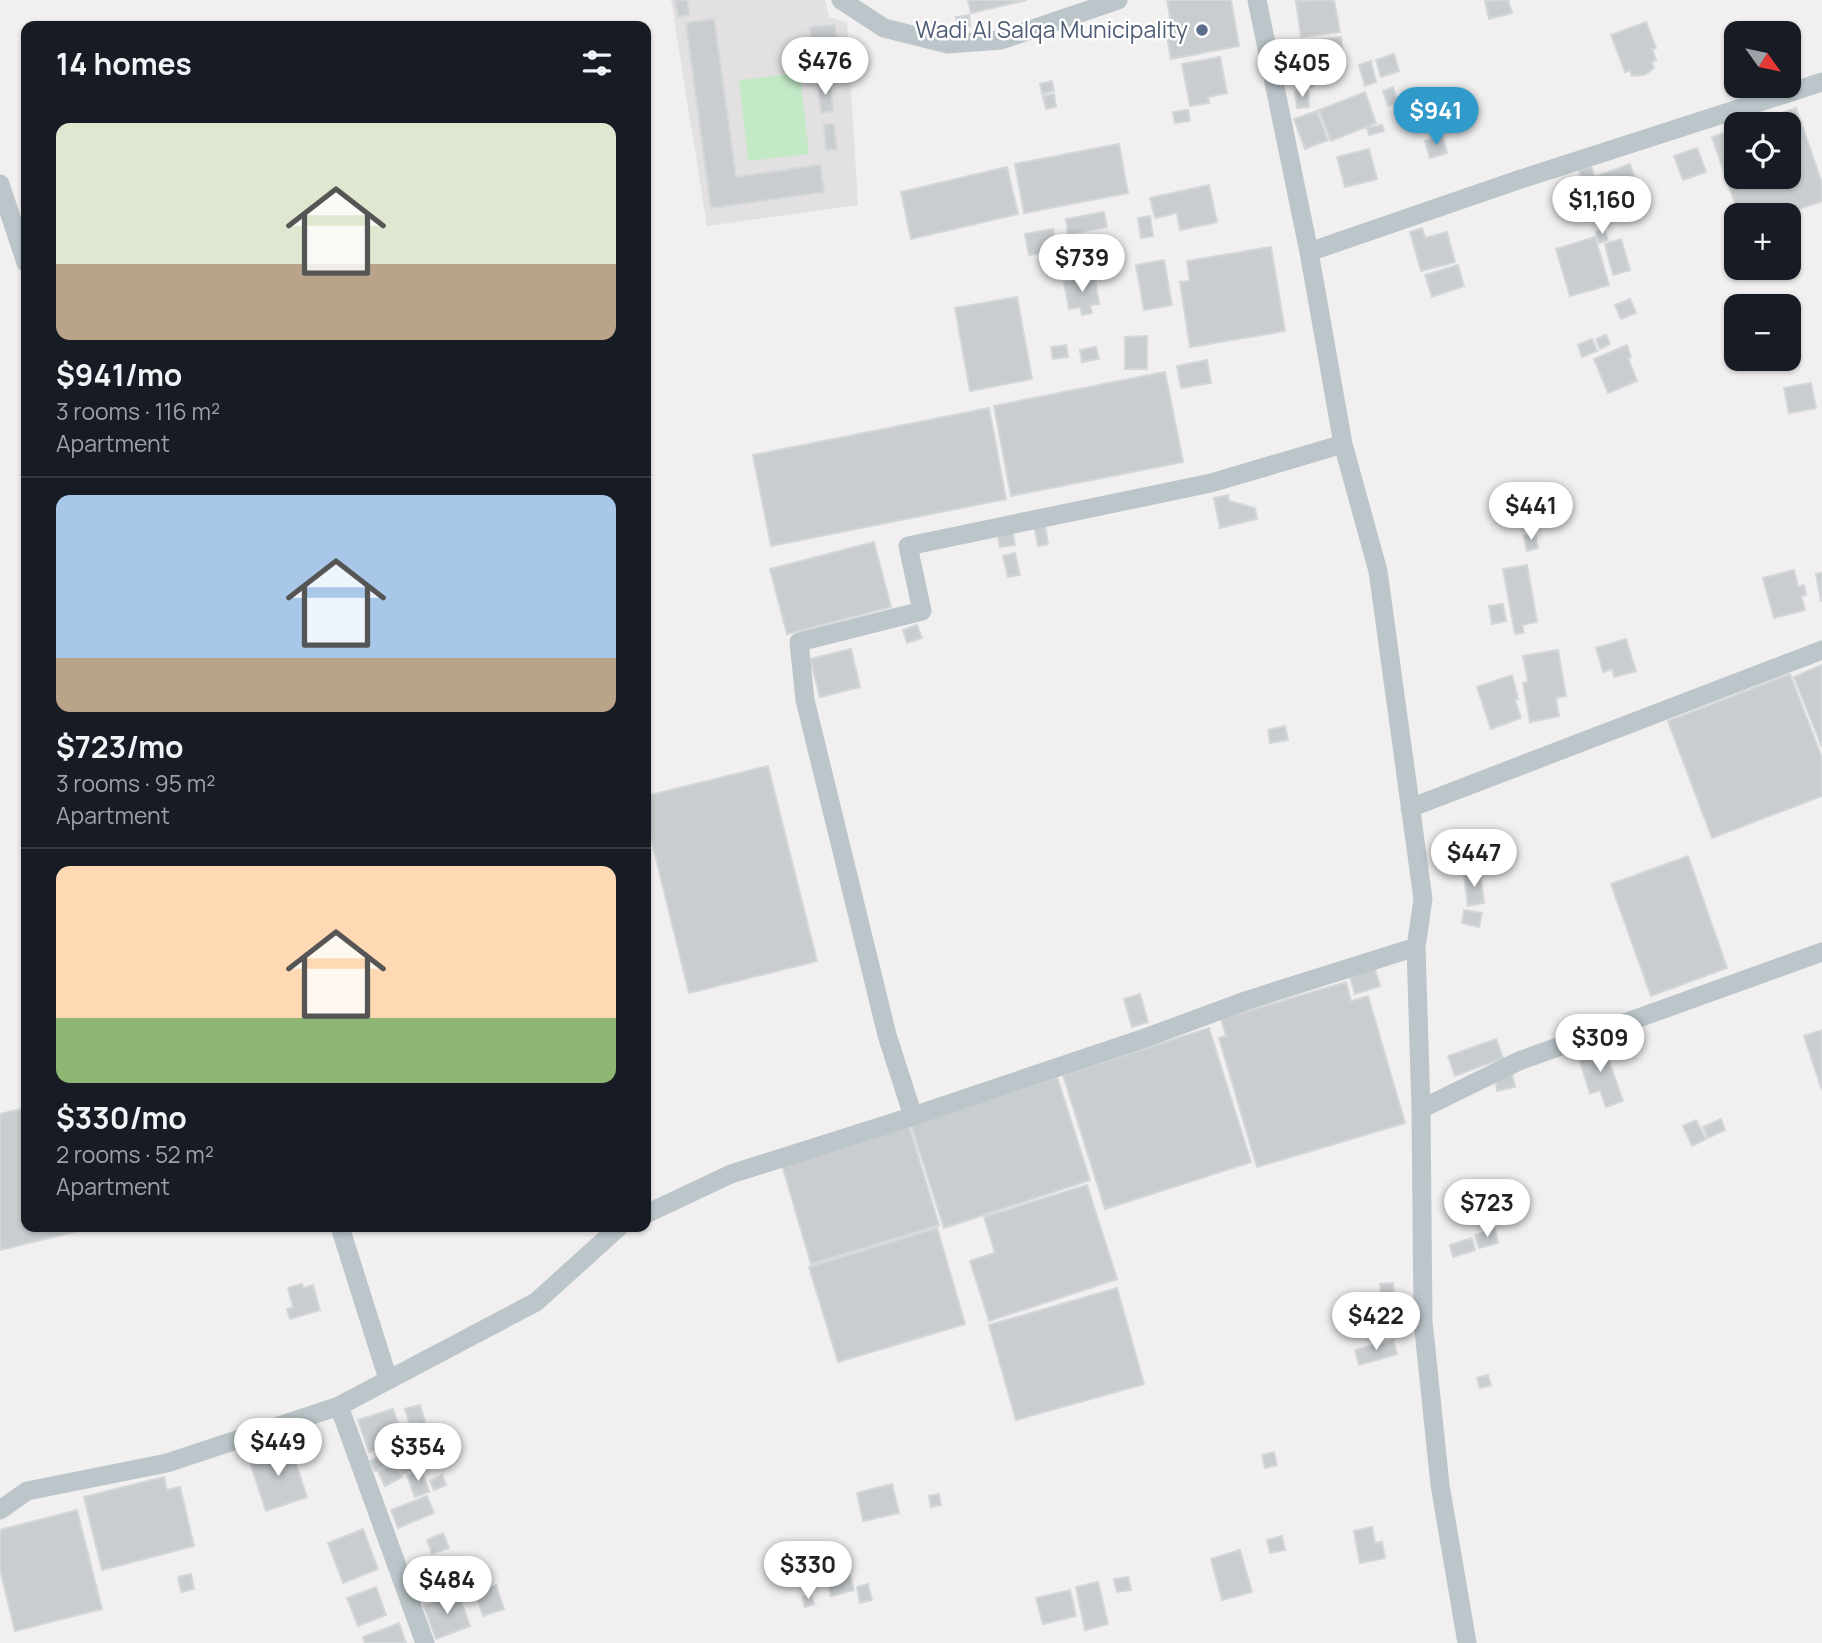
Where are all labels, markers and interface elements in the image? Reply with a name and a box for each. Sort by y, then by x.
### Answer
place label: Wadi Al Salqa Municipality [915,13,1188,45]
north arrow [1724,21,1801,98]
map controls [1724,21,1801,371]
marker: Wadi Al Salqa Municipality [1194,22,1210,38]
pin: $476 [784,38,866,97]
pin: $405 [1261,40,1343,99]
text: 14 homes [56,43,192,84]
icon: filters [578,44,616,82]
text: $476 [797,44,853,76]
text: $405 [1273,46,1331,78]
pin: $941 [1395,88,1477,147]
text: $941 [1410,94,1462,126]
button: locate [1724,112,1801,189]
icon: home [273,168,399,294]
pin: $1,160 [1545,176,1659,236]
text: $1,160 [1568,183,1636,215]
button: + [1724,203,1801,280]
pin: $739 [1041,234,1123,294]
text: $739 [1055,241,1109,273]
button: − [1724,294,1801,371]
text: $941/mo [56,354,182,395]
text: 3 rooms · 116 m² [56,395,220,427]
text: Apartment [56,427,170,459]
pin: $441 [1490,482,1572,542]
text: $441 [1505,489,1557,521]
icon: home [273,540,399,666]
text: $723/mo [56,726,184,767]
text: 3 rooms · 95 m² [56,767,215,799]
text: Apartment [56,799,170,831]
pin: $447 [1433,830,1515,889]
text: $447 [1447,836,1501,868]
icon: home [273,911,399,1037]
pin: $309 [1559,1014,1641,1074]
text: $309 [1571,1021,1629,1053]
text: $330/mo [56,1097,187,1138]
text: 2 rooms · 52 m² [56,1138,214,1170]
text: Apartment [56,1170,170,1202]
pin: $723 [1446,1180,1528,1239]
text: $723 [1460,1186,1514,1218]
pin: $422 [1335,1292,1417,1352]
text: $422 [1348,1299,1404,1331]
pin: $449 [237,1418,319,1478]
pin: $354 [377,1424,459,1483]
text: $449 [250,1425,306,1457]
text: $354 [390,1430,446,1462]
pin: $330 [767,1542,849,1601]
text: $330 [780,1548,836,1580]
pin: $484 [406,1556,488,1616]
text: $484 [419,1563,475,1595]

